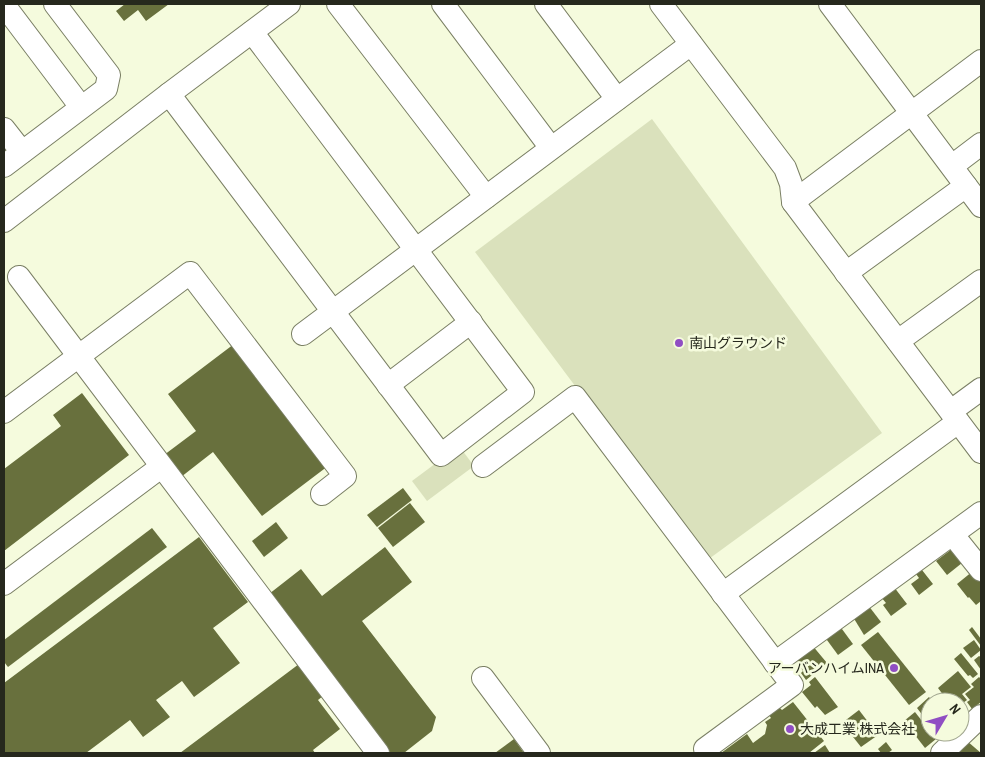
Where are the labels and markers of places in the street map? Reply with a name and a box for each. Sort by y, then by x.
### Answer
place label: 南山グラウンド [689,334,787,352]
marker: 南山グラウンド [673,337,685,349]
place label: アーバンハイムINA [768,659,884,677]
marker: アーバンハイムINA [888,662,900,674]
place label: 大成工業 株式会社 [800,720,915,738]
marker: 大成工業 株式会社 [784,723,796,735]

